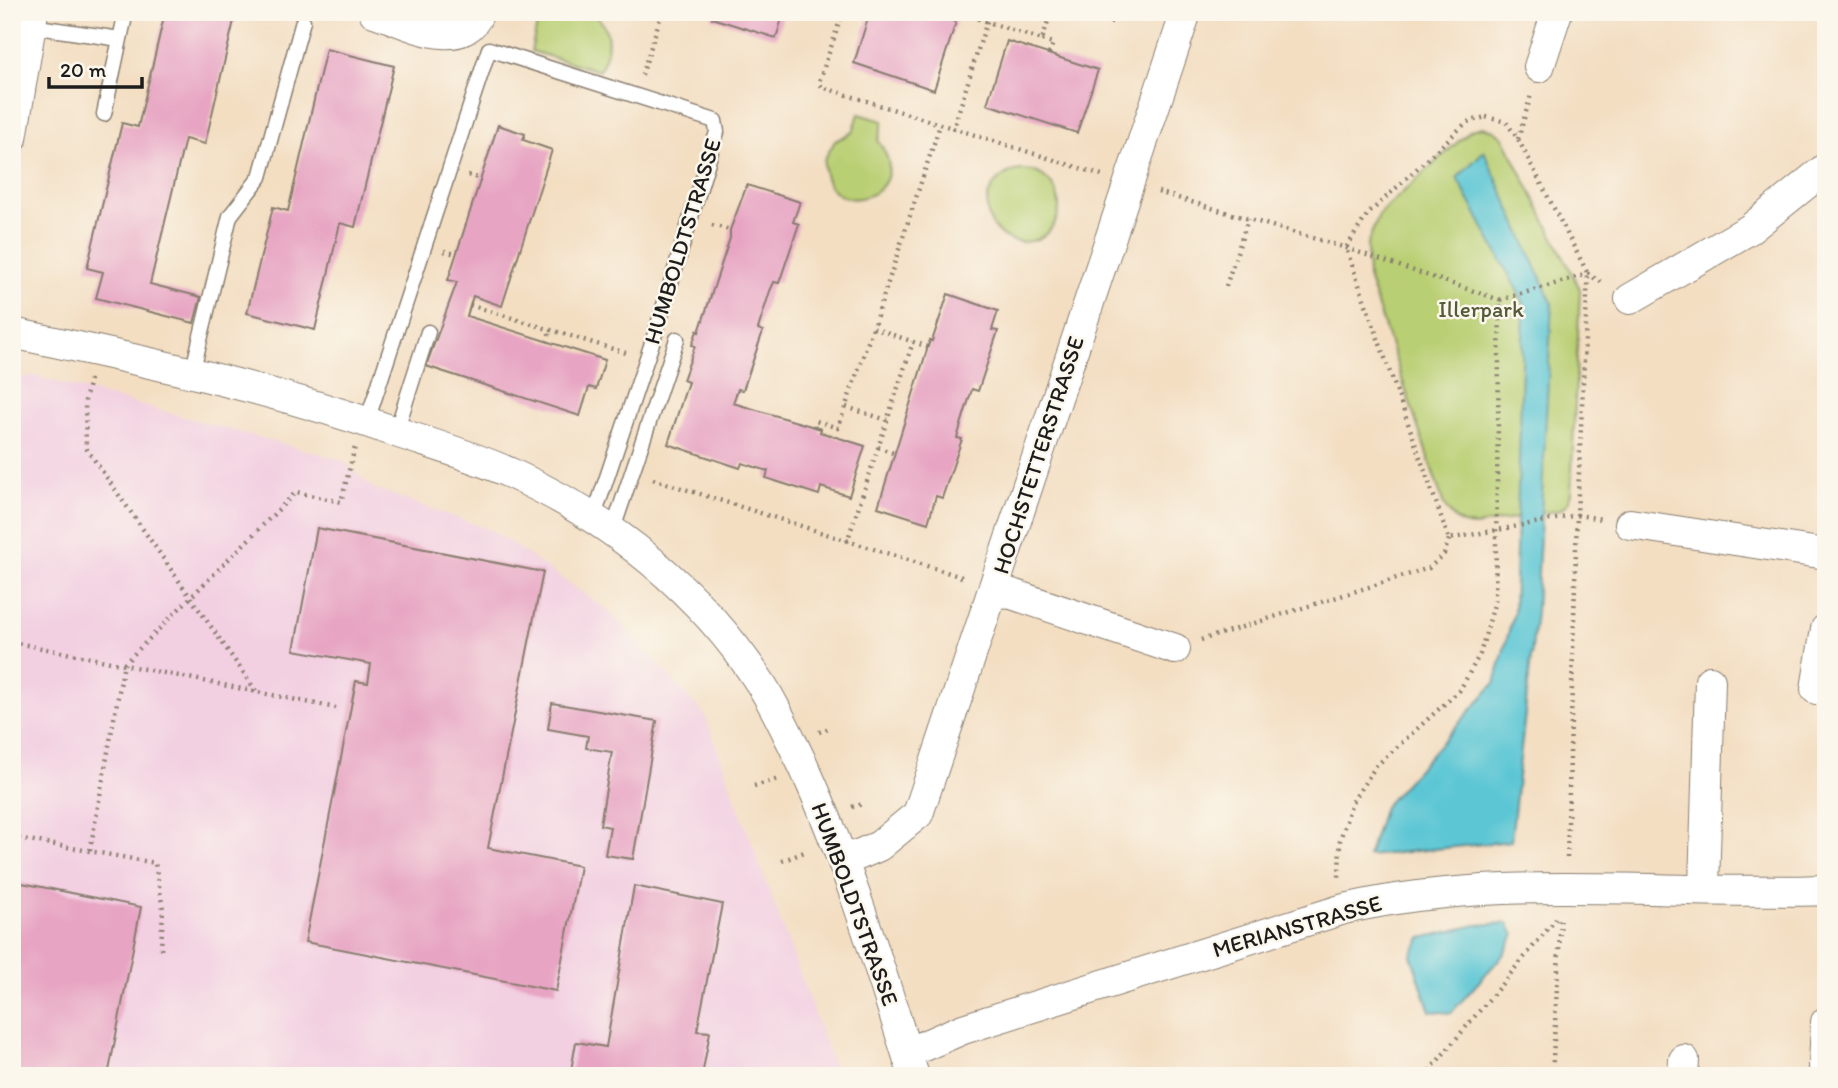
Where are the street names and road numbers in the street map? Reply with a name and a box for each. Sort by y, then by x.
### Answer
street label: HUMBOLDTSTRASSE [637,135,727,347]
street label: HOCHSTETTERSTRASSE [986,332,1090,577]
street label: HUMBOLDTSTRASSE [805,799,905,1009]
street label: MERIANSTRASSE [1209,888,1385,964]

